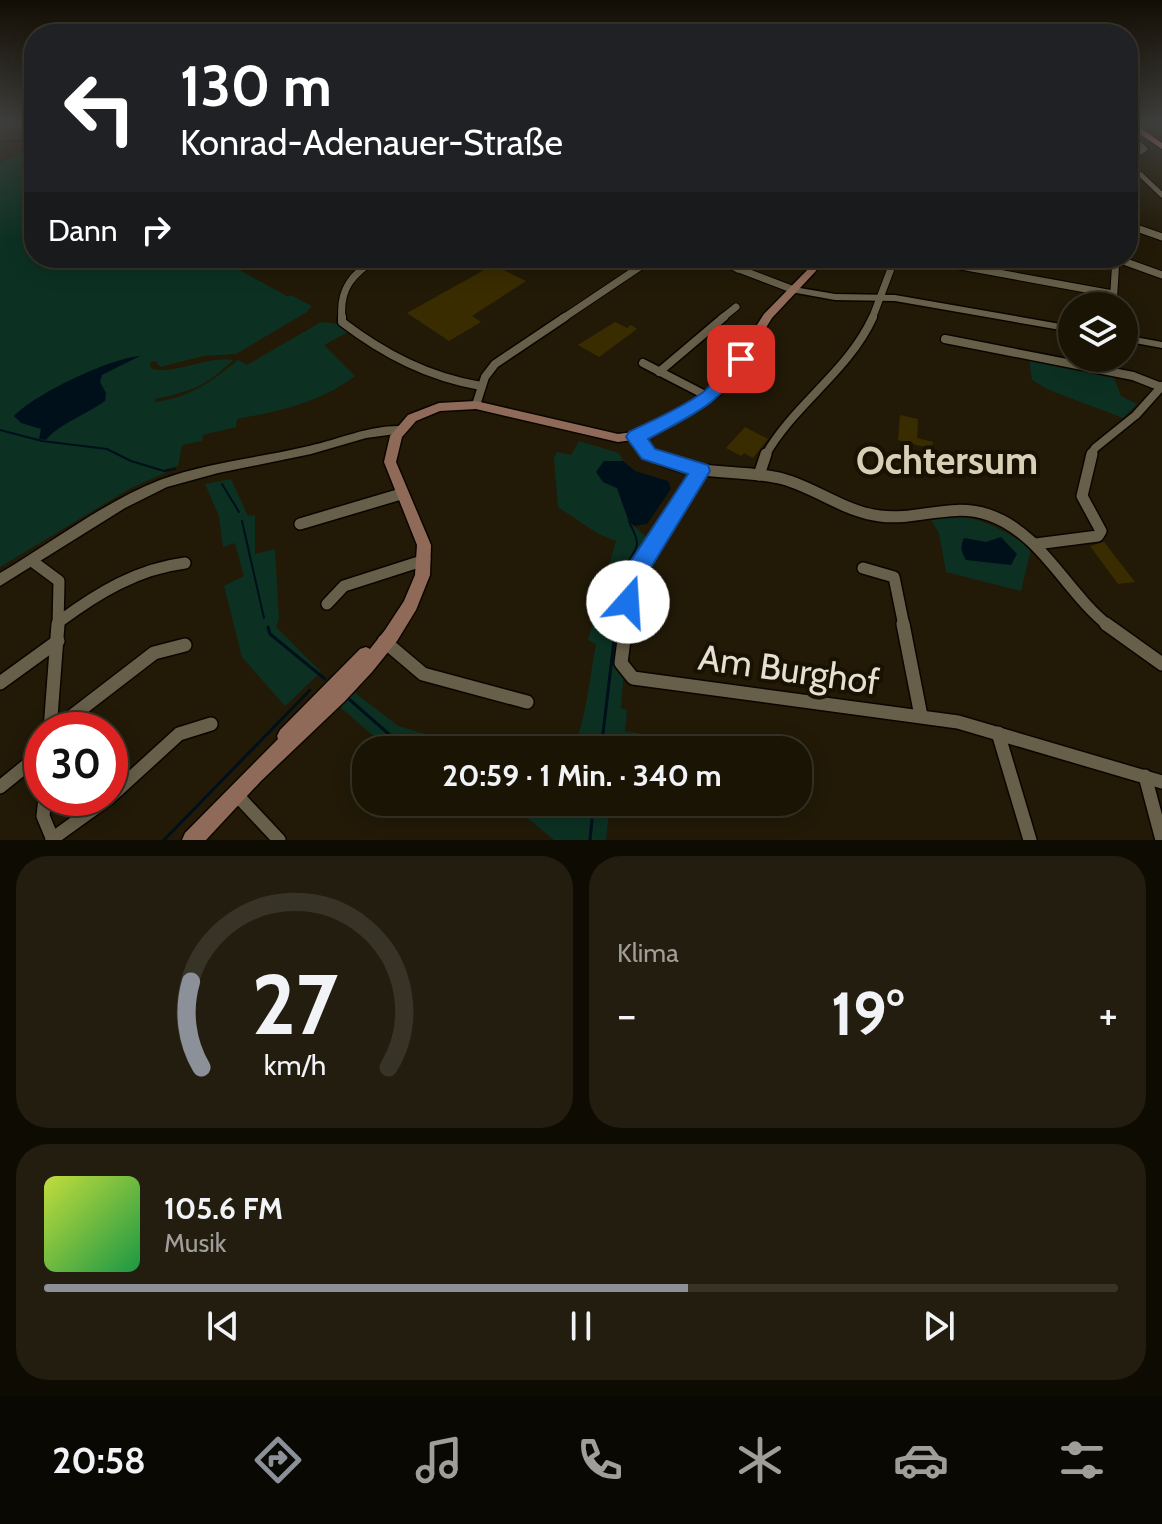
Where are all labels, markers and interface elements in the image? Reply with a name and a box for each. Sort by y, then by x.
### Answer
text: 130 m [180,52,332,120]
icon: left [48,56,152,160]
text: Konrad-Adenauer-Straße [180,120,563,164]
icon: right [134,208,178,252]
text: Dann [48,212,118,249]
map controls [1058,292,1138,372]
button: layers [1058,292,1138,372]
pin [707,325,775,393]
icon: arrive [719,337,763,381]
district label: Ochtersum [856,437,1038,484]
position arrow [586,560,670,644]
street label: Am Burghof [696,635,882,703]
speed limit sign: 30 [24,712,128,816]
text: 20:59 · 1 Min. · 340 m [442,757,722,794]
text: Klima [617,937,679,969]
text: 27 [251,954,338,1055]
text: 19° [831,977,904,1050]
text: − [617,988,636,1041]
text: + [1099,988,1118,1041]
text: km/h [263,1047,326,1082]
text: 105.6 FM [164,1190,283,1227]
text: Musik [164,1227,226,1259]
icon: previous [201,1304,245,1348]
icon: pause [559,1304,603,1348]
icon: next [917,1304,961,1348]
icon: directions [250,1432,306,1488]
icon: music [411,1432,467,1488]
icon: phone [572,1432,628,1488]
icon: climate [732,1432,788,1488]
icon: car [893,1432,949,1488]
icon: filters [1054,1432,1110,1488]
text: 20:58 [52,1438,146,1482]

